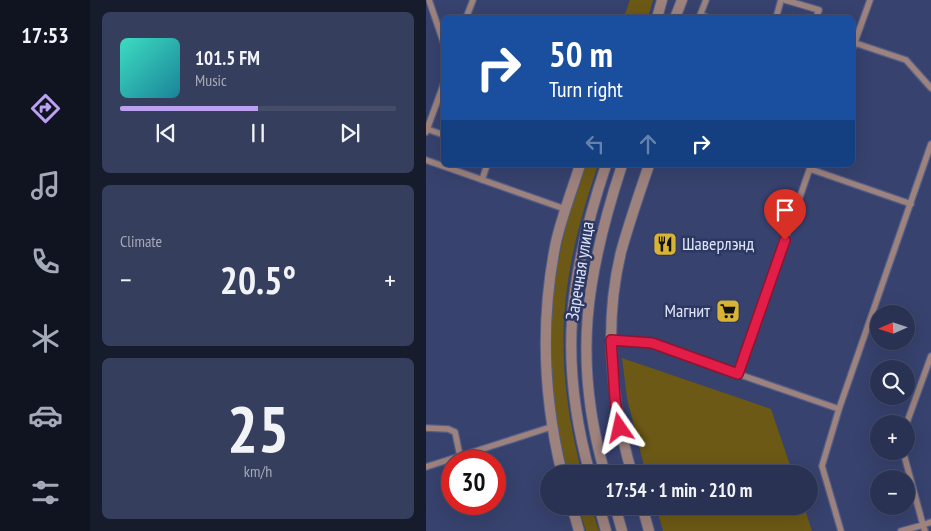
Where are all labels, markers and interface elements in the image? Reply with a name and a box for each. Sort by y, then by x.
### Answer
text: 17:53 [21,21,69,49]
text: 50 m [549,31,613,77]
icon: right [466,35,531,100]
text: 101.5 FM [195,46,260,70]
text: Music [195,70,227,90]
text: Turn right [549,75,623,103]
icon: directions [28,91,63,126]
icon: previous [152,119,180,147]
icon: pause [244,119,272,147]
icon: next [336,119,364,147]
icon: left [581,130,609,158]
icon: ahead [634,130,662,158]
icon: right [687,130,715,158]
icon: music [28,168,63,203]
pin [764,189,806,240]
icon: arrive [771,196,799,224]
street label: Заречная улица [560,220,599,322]
text: Climate [120,231,162,251]
restaurant icon: Шаверлэнд [652,231,678,257]
place label: Шаверлэнд [682,232,754,255]
icon: phone [28,244,63,279]
text: 20.5° [220,255,296,304]
text: − [120,261,132,298]
text: + [384,261,396,298]
supermarket icon: Магнит [715,298,741,324]
place label: Магнит [665,299,710,322]
north arrow [870,305,915,350]
map controls [870,305,915,515]
icon: climate [28,321,63,356]
button: search [870,360,915,405]
text: 25 [227,386,289,470]
icon: car [28,398,63,433]
position arrow [593,401,645,453]
button: + [870,415,915,460]
speed limit sign: 30 [441,450,506,515]
text: km/h [244,461,272,481]
button: − [870,470,915,515]
icon: filters [28,475,63,510]
text: 17:54 · 1 min · 210 m [606,478,752,502]

